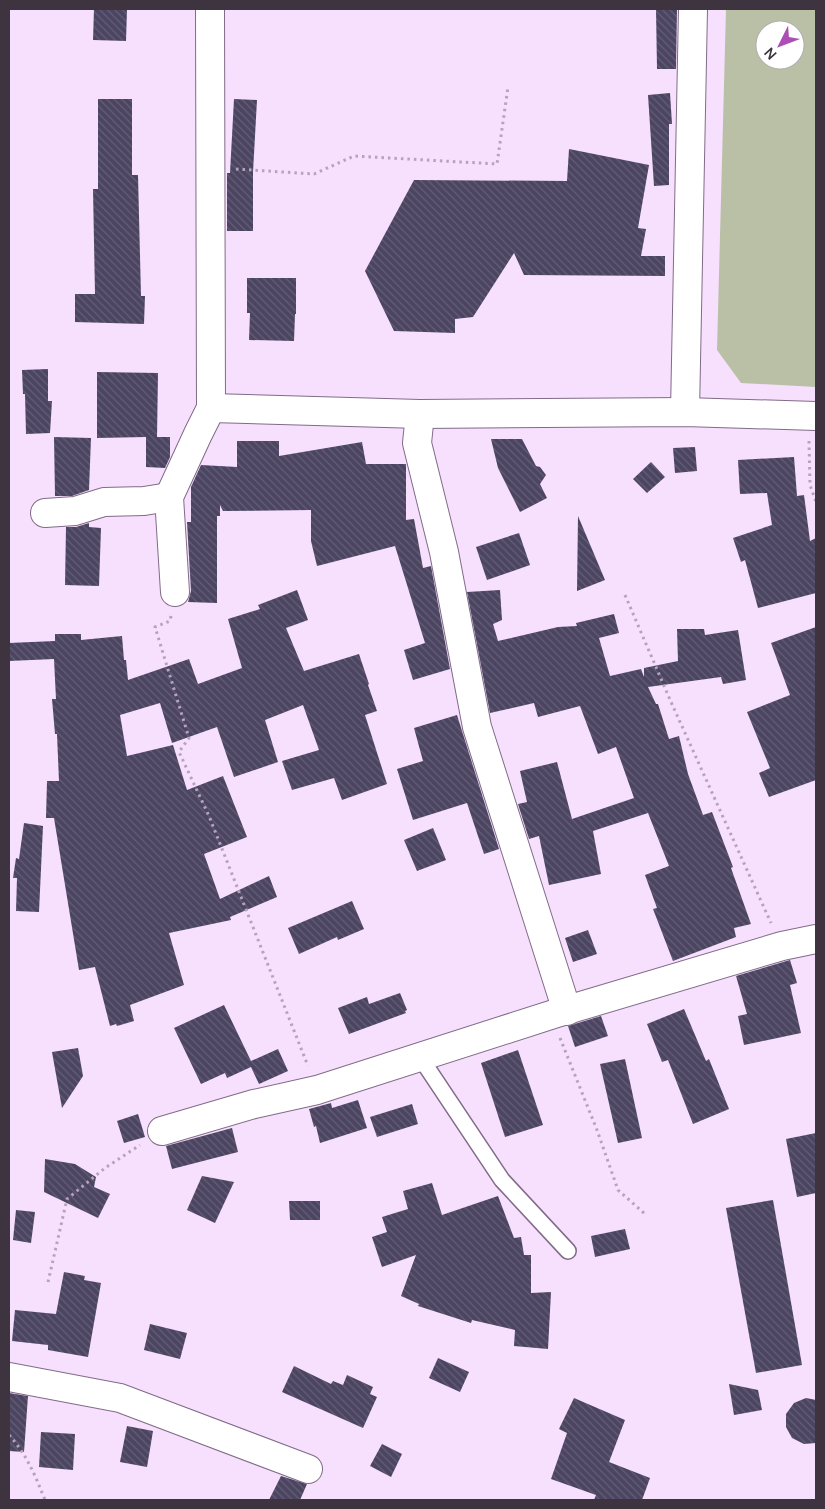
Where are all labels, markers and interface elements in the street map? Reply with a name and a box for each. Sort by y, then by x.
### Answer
north arrow [755,20,805,70]
text: N [760,44,780,64]

